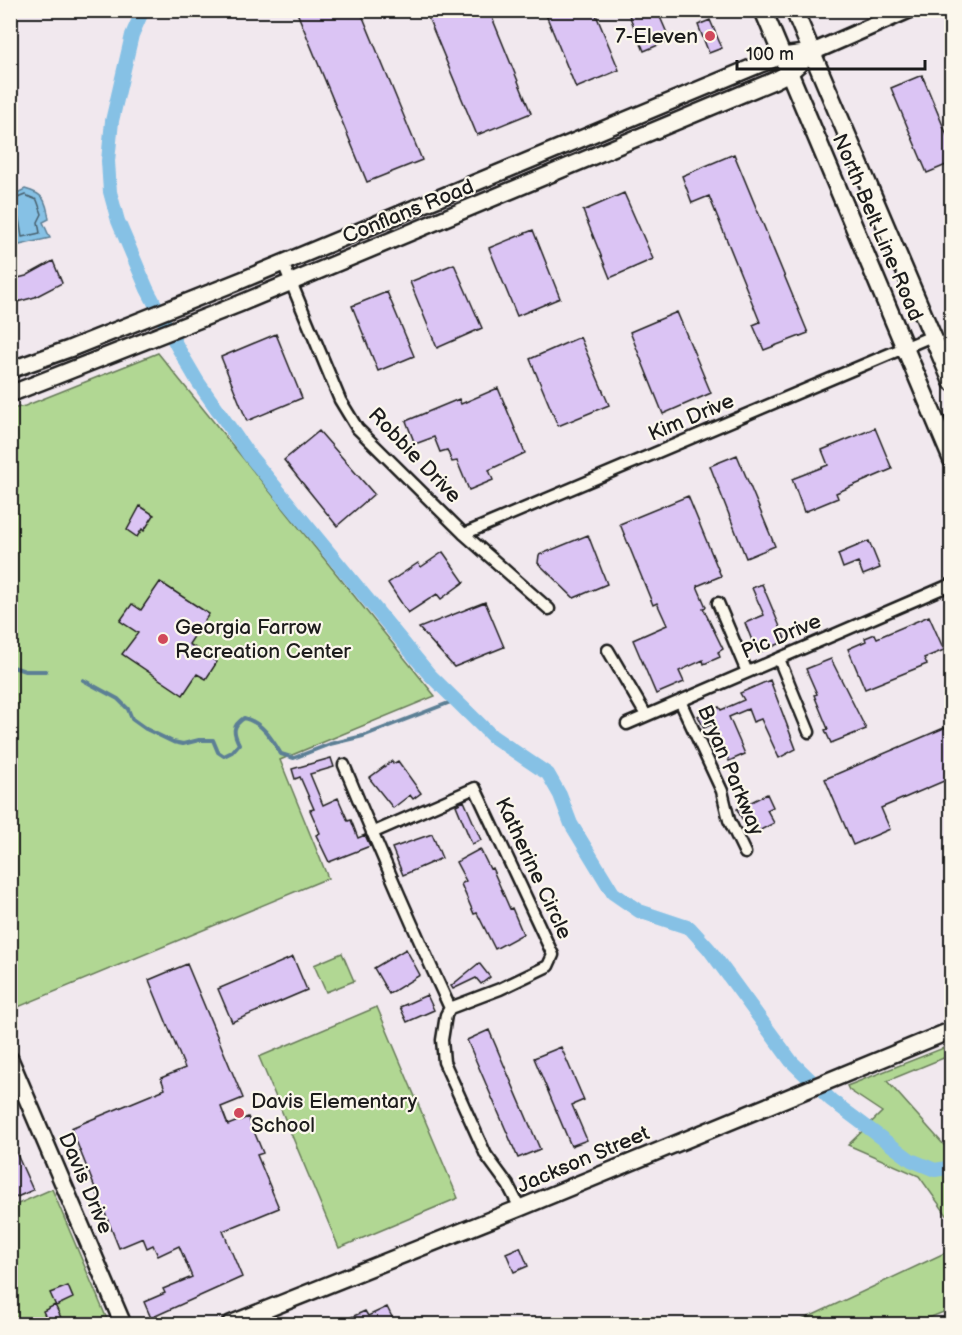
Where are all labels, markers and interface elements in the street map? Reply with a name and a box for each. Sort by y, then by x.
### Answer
place label: 7-Eleven [615,24,698,49]
marker: 7-Eleven [703,29,717,43]
scale bar [737,33,924,71]
text: 100 m [746,44,794,65]
street label: North Belt Line Road [827,130,928,324]
street label: Conflans Road [339,174,477,249]
street label: Kim Drive [644,388,738,447]
street label: Robbie Drive [363,402,466,508]
street label: Pic Drive [737,608,825,664]
place label: Georgia Farrow Recreation Center [175,615,351,664]
marker: Georgia Farrow Recreation Center [156,632,170,646]
street label: Bryan Parkway [692,701,769,839]
street label: Katherine Circle [490,793,577,943]
place label: Davis Elementary School [251,1089,418,1138]
marker: Davis Elementary School [232,1106,246,1120]
street label: Jackson Street [513,1120,653,1199]
street label: Davis Drive [53,1129,118,1237]

